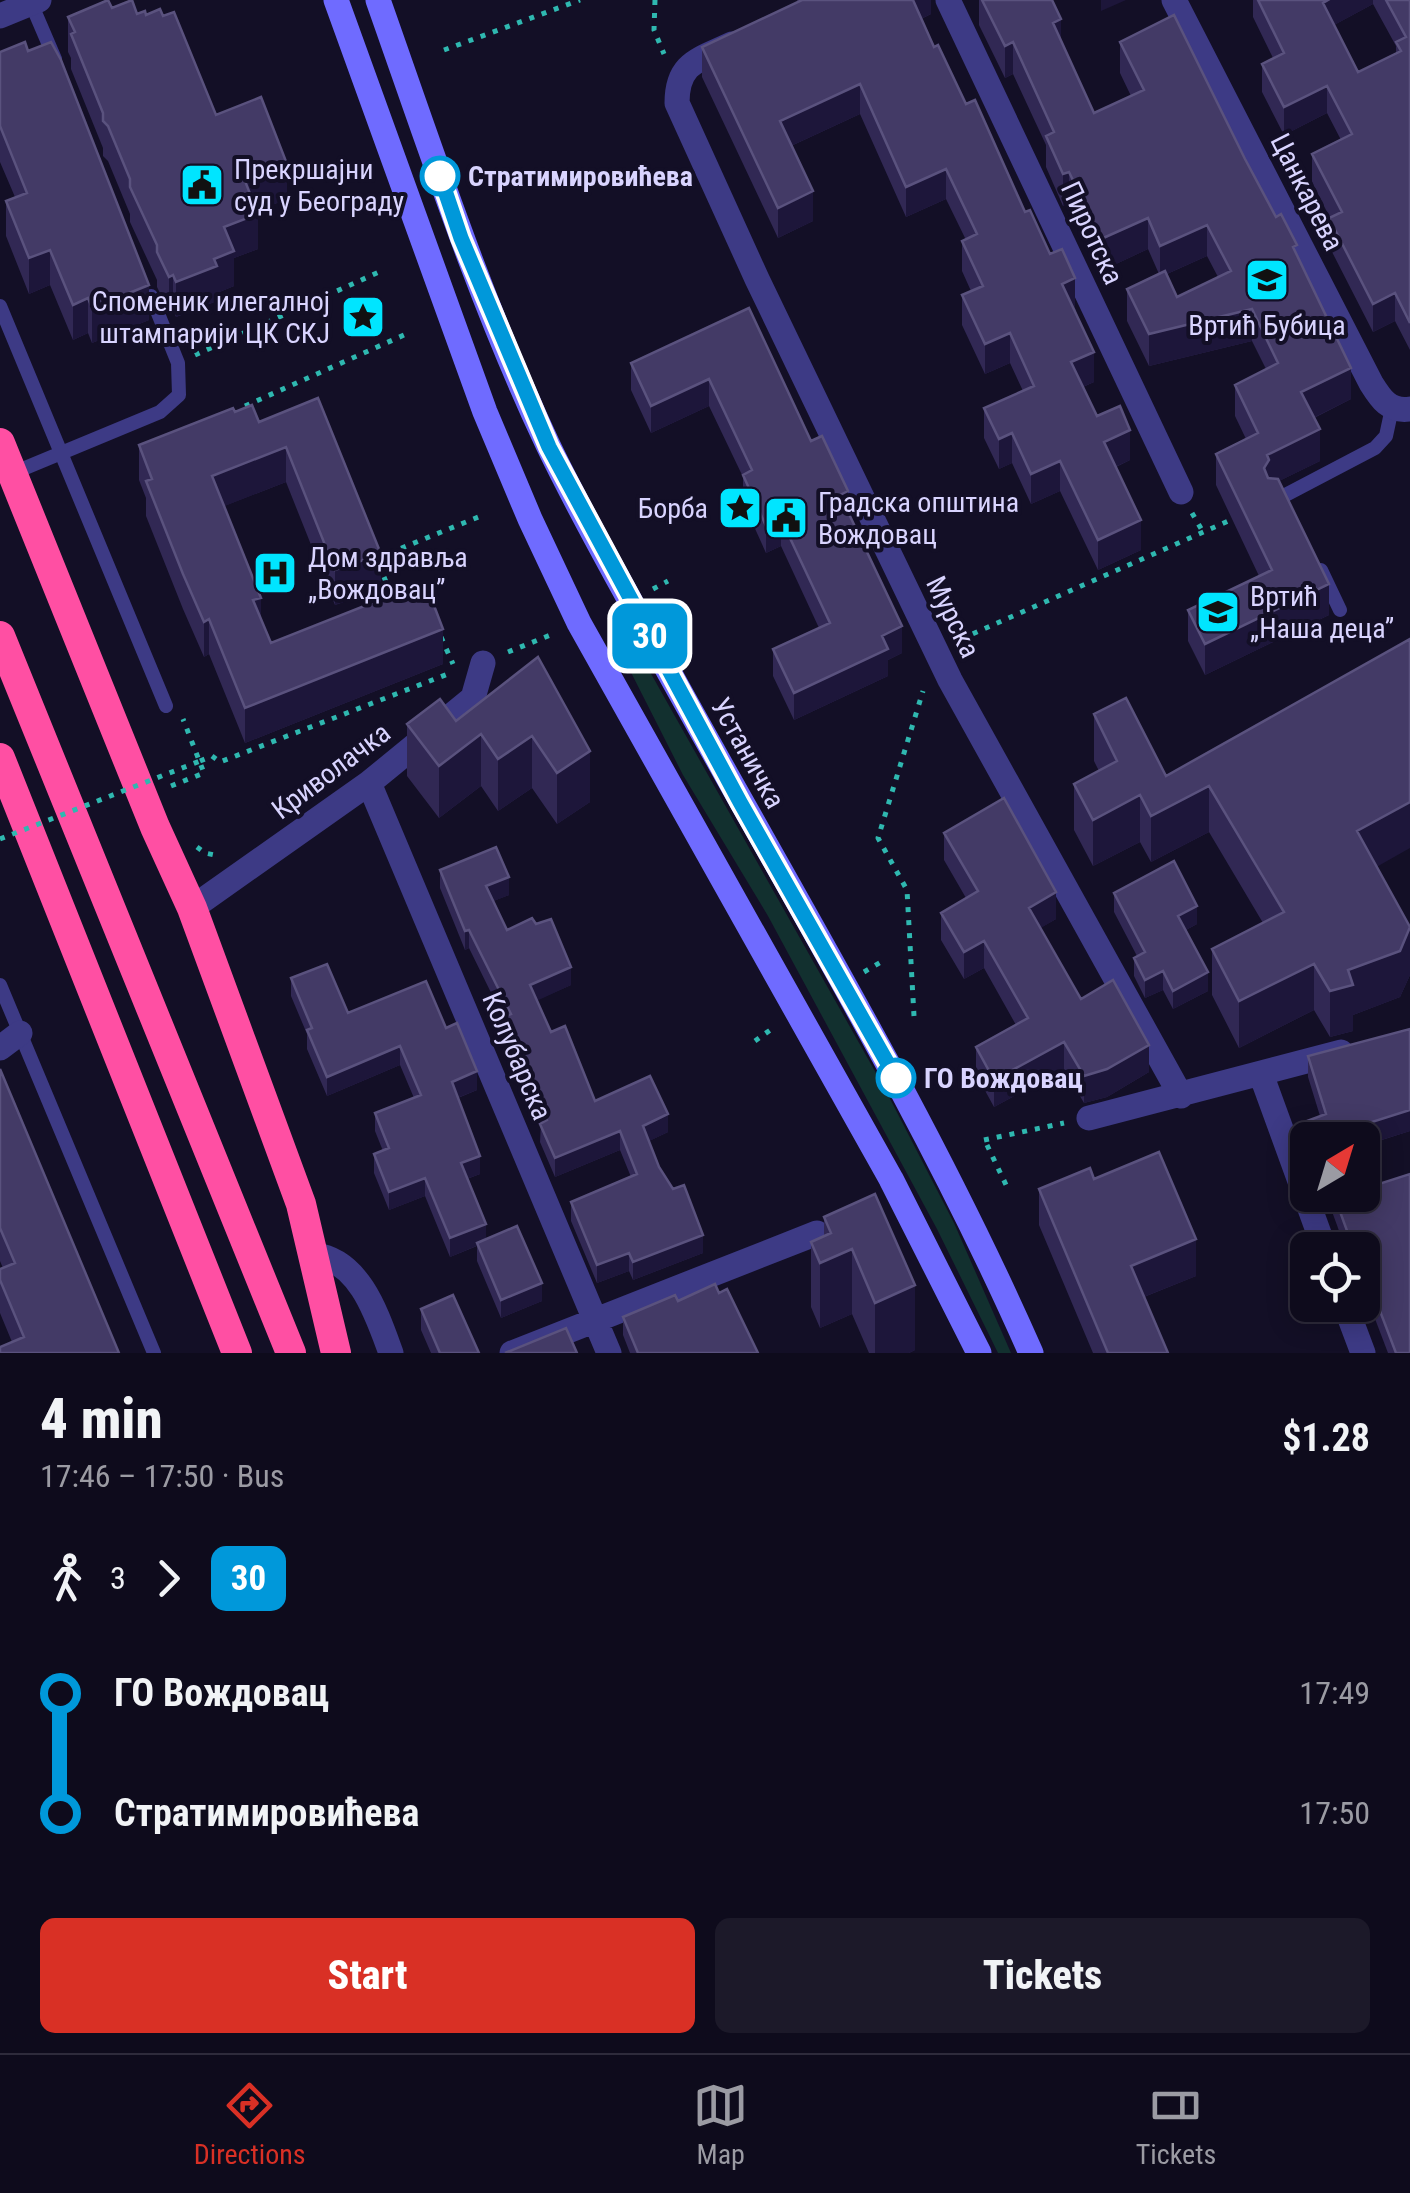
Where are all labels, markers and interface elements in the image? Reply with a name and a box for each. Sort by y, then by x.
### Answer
street label: Цанкарева [1263,128,1351,256]
place label: Прекршајни суд у Београду [234,153,405,218]
marker: Стратимировићева [421,157,459,195]
place label: Стратимировићева [468,160,693,193]
public building icon: Прекршајни суд у Београду [179,162,225,208]
street label: Пиротска [1054,176,1130,290]
school or university icon: Вртић Бубица [1244,257,1290,303]
place label: Споменик илегалној штампарији ЦК СКЈ [92,285,330,350]
place icon: Споменик илегалној штампарији ЦК СКЈ [340,294,386,340]
place label: Вртић Бубица [1188,309,1346,342]
place icon: Борба [717,485,763,531]
place label: Градска општина Вождовац [818,486,1019,551]
place label: Борба [638,492,708,525]
public building icon: Градска општина Вождовац [763,495,809,541]
place label: Дом здравља „Вождовац” [308,541,468,606]
hospital icon: Дом здравља „Вождовац” [252,550,298,596]
street label: Мурска [919,571,987,663]
place label: Вртић „Наша деца” [1250,580,1394,645]
school or university icon: Вртић „Наша деца” [1195,589,1241,635]
line badge: 30 [605,604,695,668]
text: 30 [632,616,668,657]
street label: Устаничка [704,692,792,814]
street label: Криволачка [265,716,397,826]
street label: Колубарска [475,987,559,1125]
marker: ГО Вождовац [877,1059,915,1097]
place label: ГО Вождовац [924,1062,1083,1095]
north arrow [1290,1122,1380,1212]
map controls [1290,1122,1380,1322]
button: locate [1290,1232,1380,1322]
text: 4 min [40,1387,163,1451]
text: $1.28 [1282,1416,1370,1460]
text: 17:46 – 17:50 · Bus [40,1457,284,1495]
icon: walk [40,1551,95,1606]
icon: forward [141,1551,196,1606]
text: 30 [231,1558,266,1599]
text: 3 [110,1559,126,1597]
text: ГО Вождовац [114,1671,329,1715]
text: 17:49 [1299,1674,1370,1712]
text: Стратимировићева [114,1791,419,1835]
text: 17:50 [1299,1794,1370,1832]
button: Start [40,1918,695,2033]
button: Tickets [715,1918,1370,2033]
tab: Directions [194,2078,306,2171]
tab: Map [693,2078,748,2171]
tab: Tickets [1136,2078,1216,2171]

